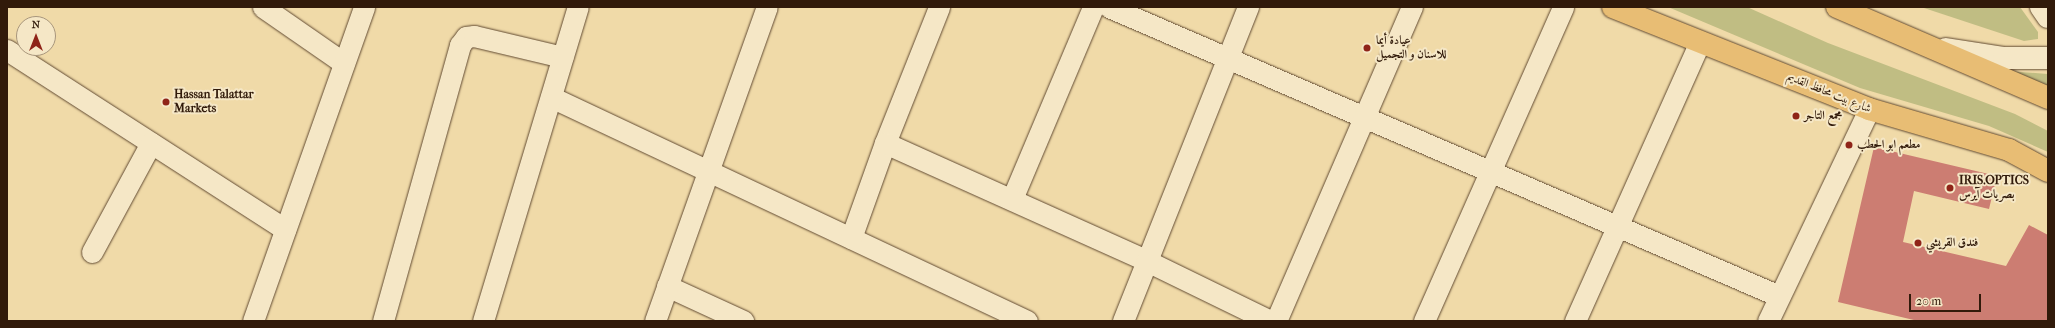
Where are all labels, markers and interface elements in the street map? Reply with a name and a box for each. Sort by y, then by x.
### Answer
north arrow [16,16,56,56]
text: N [32,18,40,31]
place label: عيادة أيما للاسنان و التجميل [1376,34,1446,62]
marker: عيادة أيما للاسنان و التجميل [1361,42,1373,54]
street label: شارع بيت محافظ القديم [1785,70,1873,116]
place label: Hassan Talattar Markets [174,88,254,116]
marker: Hassan Talattar Markets [161,97,171,107]
place label: مجمع التاجر [1804,109,1842,123]
marker: مجمع التاجر [1791,111,1801,121]
place label: مطعم ابو الحطب [1857,138,1920,152]
marker: مطعم ابو الحطب [1844,140,1854,150]
place label: IRIS.OPTICS بصريات آيرس [1959,174,2029,202]
marker: IRIS.OPTICS بصريات آيرس [1944,182,1956,194]
place label: فندق القريشي [1926,236,1978,250]
marker: فندق القريشي [1913,238,1923,248]
scale bar [1911,286,1983,312]
text: 20 m [1916,294,1941,308]

